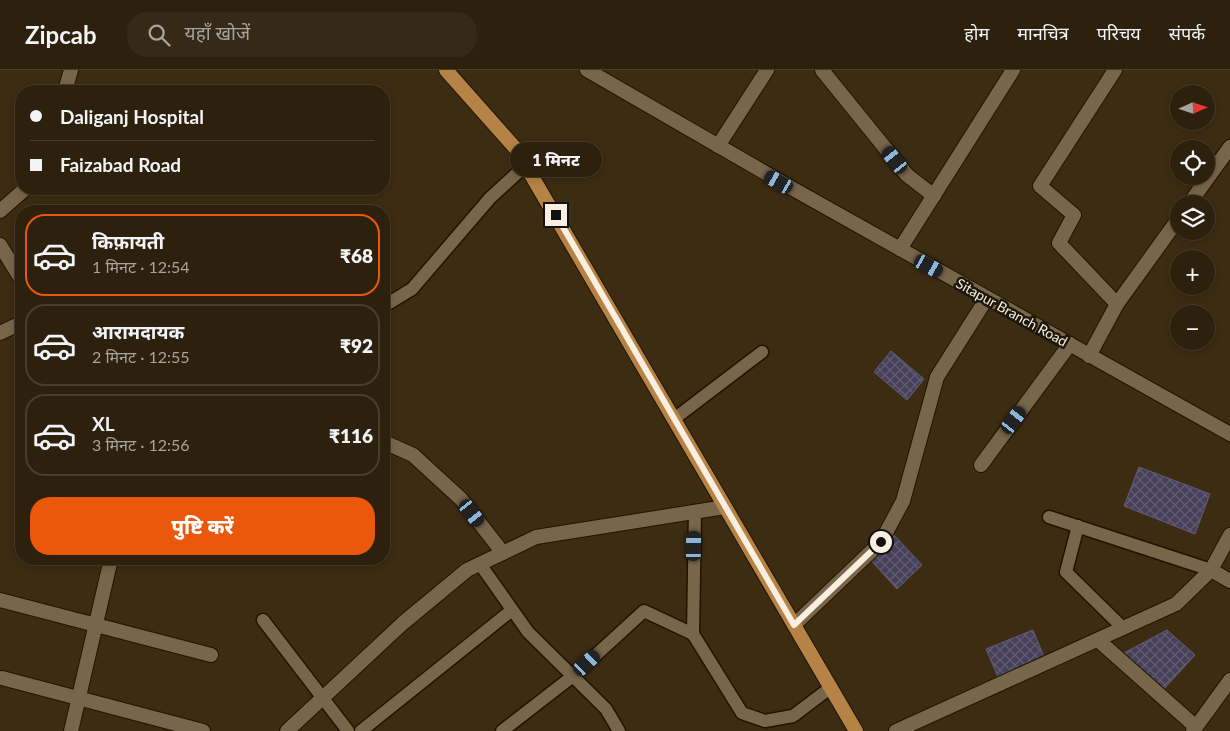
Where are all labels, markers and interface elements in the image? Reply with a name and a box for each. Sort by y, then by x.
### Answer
search box [127,12,477,57]
text: Zipcab [25,20,97,49]
icon: search [145,21,173,49]
text: यहाँ खोजें [185,21,250,44]
text: होम [964,22,989,44]
text: मानचित्र [1017,22,1069,44]
text: परिचय [1097,22,1141,44]
text: संपर्क [1169,22,1205,44]
north arrow [1170,85,1215,130]
map controls [1170,85,1215,350]
text: Daliganj Hospital [60,105,204,128]
button: locate [1170,140,1215,185]
callout: 1 मिनट [510,142,602,178]
car [879,144,910,176]
text: 1 मिनट [532,150,580,169]
text: Faizabad Road [60,153,181,176]
car [762,168,795,196]
button: layers [1170,195,1215,240]
route end [545,204,567,226]
text: किफ़ायती [92,230,164,253]
icon: car [32,233,77,278]
text: ₹68 [340,244,373,267]
button: + [1170,250,1215,295]
car [912,252,945,280]
text: 1 मिनट · 12:54 [92,257,190,276]
street label: Sitapur Branch Road [953,274,1071,350]
button: − [1170,305,1215,350]
text: आरामदायक [92,320,184,343]
icon: car [32,323,77,368]
text: ₹92 [340,334,373,357]
text: 2 मिनट · 12:55 [92,347,190,366]
car [998,404,1029,436]
text: XL [92,412,115,435]
icon: car [32,413,77,458]
text: ₹116 [329,424,373,447]
text: 3 मिनट · 12:56 [92,435,190,454]
button: पुष्टि करें [30,497,375,555]
car [456,497,487,529]
car [686,531,701,561]
route start [870,531,892,553]
car [570,647,603,679]

